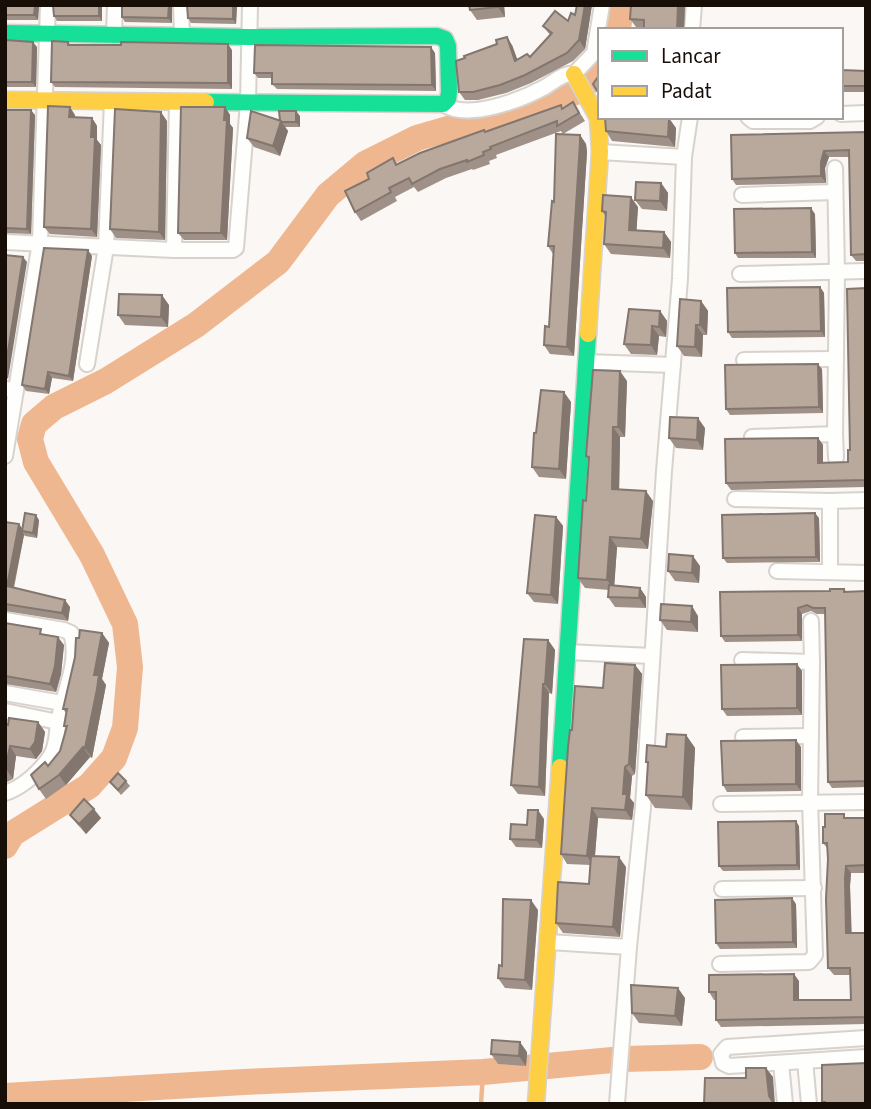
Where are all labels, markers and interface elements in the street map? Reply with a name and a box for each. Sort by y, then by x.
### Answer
legend [598,28,843,119]
text: Lancar [661,41,721,71]
text: Padat [661,76,712,106]

